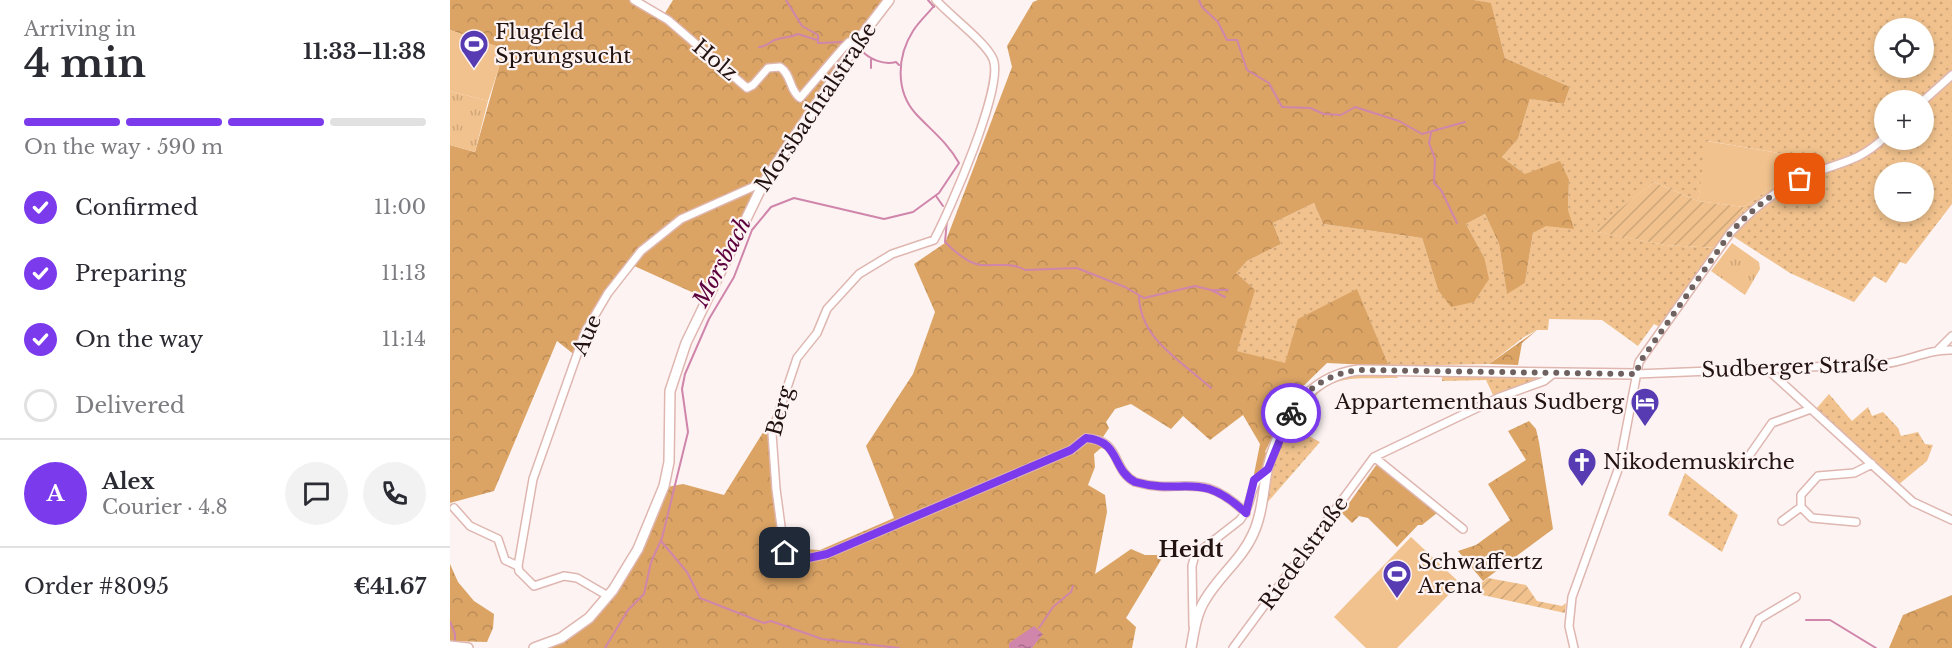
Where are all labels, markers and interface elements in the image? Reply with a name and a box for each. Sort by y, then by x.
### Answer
text: Arriving in [24,17,136,41]
street label: Morsbachtalstraße [750,17,882,197]
map controls [1874,18,1934,222]
button: locate [1874,18,1934,78]
place label: Flugfeld Sprungsucht [495,19,631,69]
sports icon: Flugfeld Sprungsucht [458,28,490,70]
street label: Holz [687,34,743,86]
text: 11:33–11:38 [303,38,426,65]
text: 4 min [24,39,146,88]
button: + [1874,90,1934,150]
text: On the way · 590 m [24,135,223,159]
pin [1774,153,1825,204]
icon: bag [1783,162,1816,195]
button: − [1874,162,1934,222]
icon: check [24,191,57,224]
text: Confirmed [75,194,198,221]
text: 11:00 [374,195,426,219]
water label: Morsbach [687,212,757,313]
icon: check [24,257,57,290]
text: Preparing [75,260,186,287]
text: 11:13 [381,261,426,285]
street label: Aue [566,311,607,360]
icon: check [24,323,57,356]
text: On the way [75,326,203,353]
text: 11:14 [382,327,426,351]
street label: Sudberger Straße [1701,351,1889,383]
street label: Berg [761,383,799,439]
courier [1261,383,1321,443]
hotel icon: Appartementhaus Sudberg [1629,386,1661,428]
place label: Appartementhaus Sudberg [1334,389,1624,415]
text: Delivered [75,392,185,419]
icon: bike [1275,397,1308,430]
church icon: Nikodemuskirche [1566,446,1598,488]
place label: Nikodemuskirche [1603,449,1795,475]
button: chat [285,462,348,525]
button: phone [363,462,426,525]
text: Alex [102,468,155,495]
text: A [47,480,64,507]
street label: Riedelstraße [1254,491,1354,615]
text: Courier · 4.8 [102,495,228,519]
pin [759,527,810,578]
icon: home [768,536,801,569]
district label: Heidt [1159,536,1224,563]
place label: Schwaffertz Arena [1417,549,1543,599]
sports icon: Schwaffertz Arena [1381,558,1413,600]
text: Order #8095 [24,573,169,600]
text: €41.67 [353,573,426,600]

